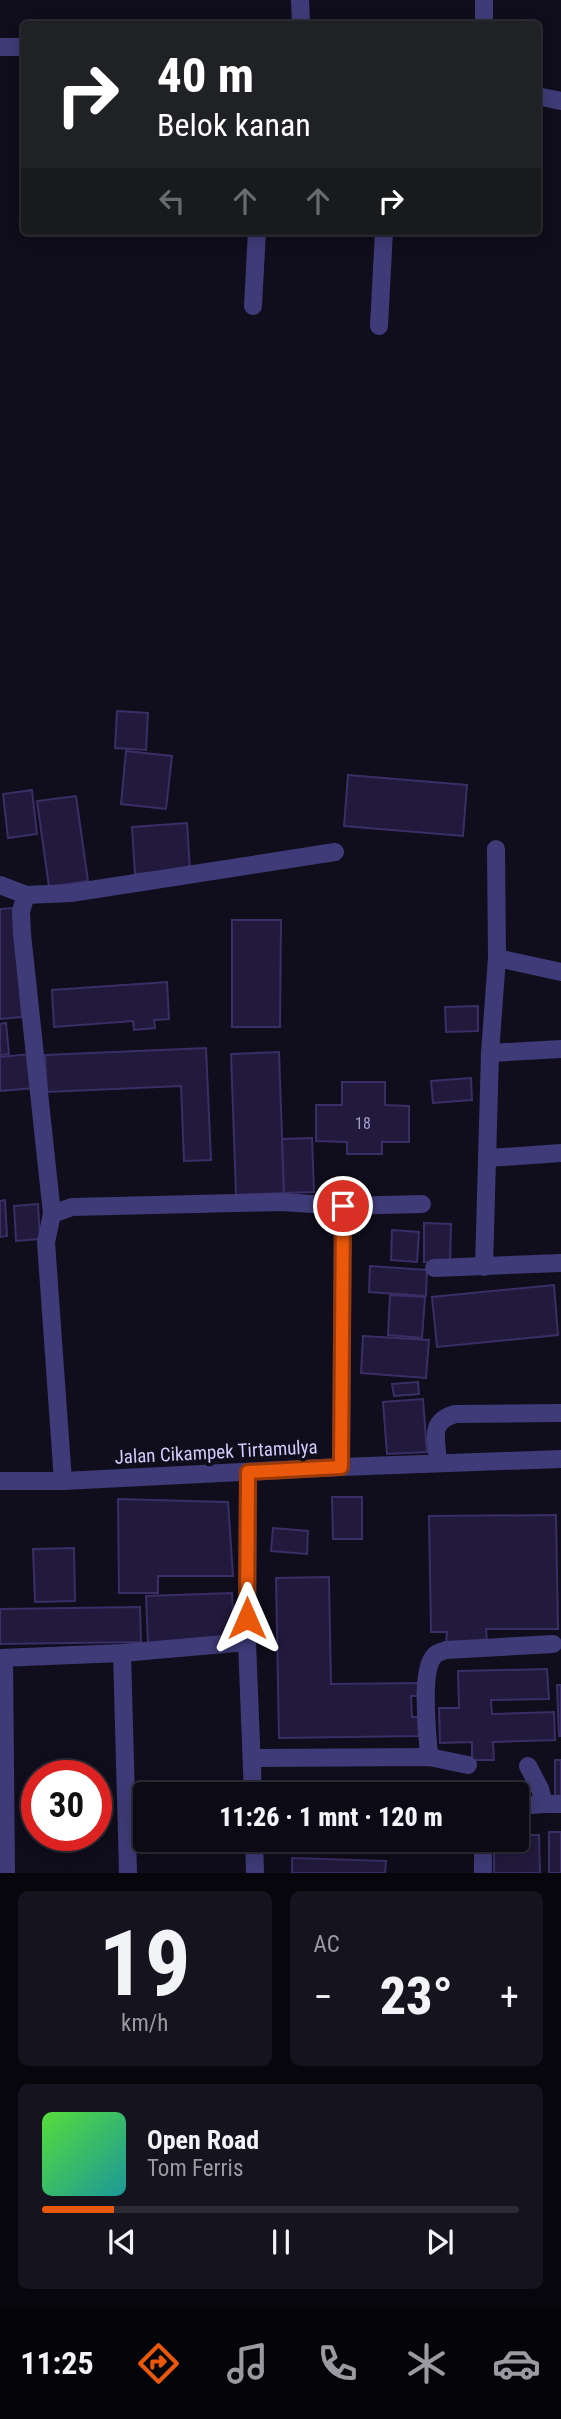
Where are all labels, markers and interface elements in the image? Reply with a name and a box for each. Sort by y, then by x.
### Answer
text: 40 m [157,47,254,104]
icon: right [42,49,133,140]
text: Belok kanan [157,106,311,144]
icon: left [153,182,191,220]
icon: ahead [226,182,264,220]
icon: ahead [299,182,337,220]
icon: right [372,182,410,220]
house number: 18 [355,1114,371,1133]
pin [313,1176,373,1236]
icon: arrive [324,1187,362,1225]
street label: Jalan Cikampek Tirtamulya [114,1435,318,1469]
position arrow [210,1581,284,1655]
speed limit sign: 30 [21,1760,112,1851]
text: 11:26 · 1 mnt · 120 m [219,1802,443,1832]
text: 19 [99,1911,191,2017]
text: AC [314,1931,340,1958]
text: 23° [380,1966,453,2027]
text: − [314,1975,333,2019]
text: + [500,1975,519,2019]
text: km/h [121,2010,168,2037]
text: Open Road [147,2125,259,2155]
text: Tom Ferris [147,2155,243,2182]
icon: previous [103,2223,141,2261]
icon: pause [262,2223,300,2261]
icon: next [421,2223,459,2261]
icon: directions [134,2339,183,2388]
icon: music [223,2339,272,2388]
icon: phone [313,2339,362,2388]
icon: climate [402,2339,451,2388]
icon: car [492,2339,541,2388]
text: 11:25 [20,2344,94,2382]

